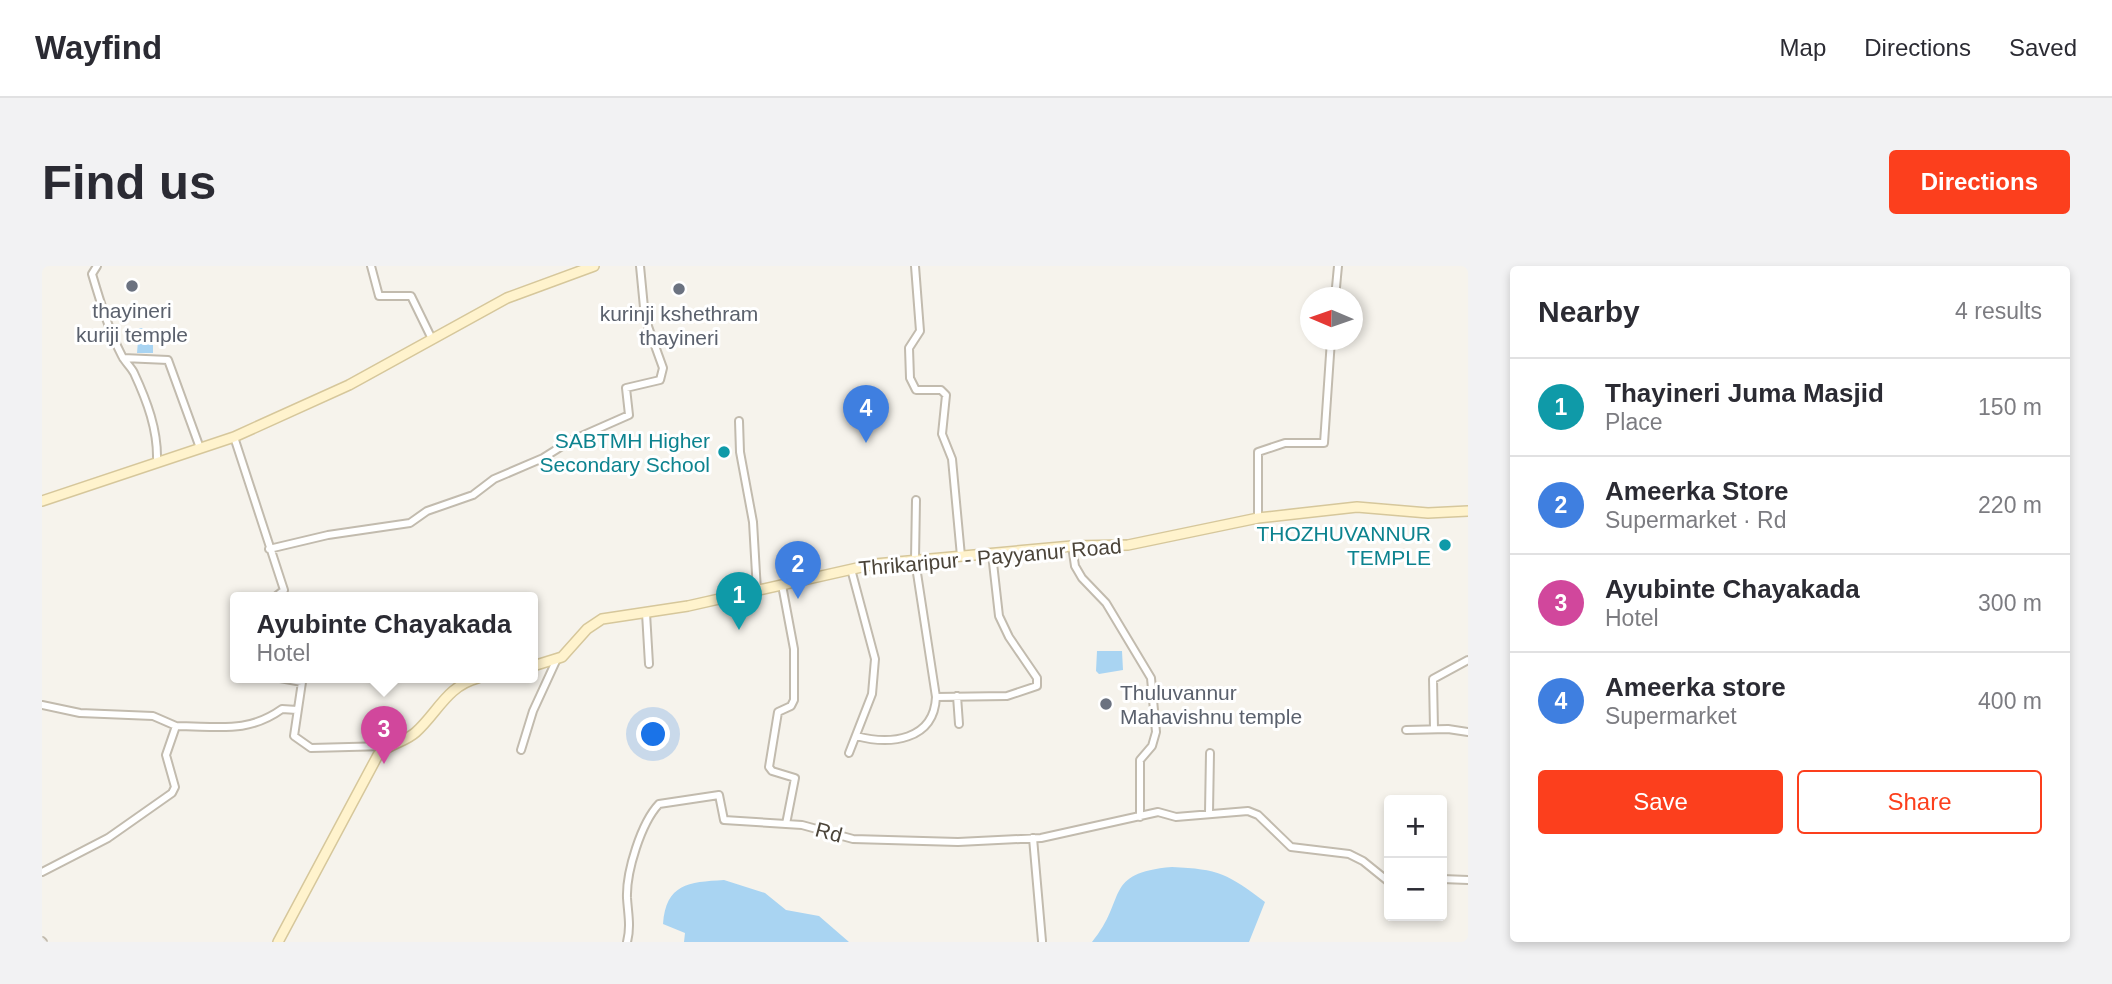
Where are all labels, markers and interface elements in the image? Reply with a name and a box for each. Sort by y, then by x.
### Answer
text: Wayfind [35,29,162,66]
text: Map [1780,34,1826,61]
text: Directions [1864,34,1971,61]
text: Saved [2009,34,2077,61]
button: Directions [1889,150,2070,214]
text: Find us [42,155,216,209]
marker: thayineri kuriji temple [124,278,140,294]
marker: kurinji kshethram thayineri [671,281,687,297]
north arrow [1300,287,1363,350]
text: Nearby [1538,295,1640,328]
text: 4 results [1955,298,2042,324]
place label: thayineri kuriji temple [76,299,188,346]
place label: kurinji kshethram thayineri [600,302,758,349]
text: Thayineri Juma Masjid [1605,378,1884,408]
pin: 4 [843,385,889,443]
text: 1 [1555,394,1567,420]
text: 150 m [1978,394,2042,420]
text: Place [1605,409,1663,435]
place label: SABTMH Higher Secondary School [540,429,710,476]
marker: SABTMH Higher Secondary School [716,444,732,460]
text: Ameerka Store [1605,476,1789,506]
text: 2 [1555,492,1567,518]
text: 220 m [1978,492,2042,518]
text: Supermarket · Rd [1605,507,1787,533]
place label: THOZHUVANNUR TEMPLE [1256,522,1431,569]
street label: Thrikaripur - Payyanur Road [858,534,1122,580]
marker: THOZHUVANNUR TEMPLE [1437,537,1453,553]
pin: 2 [775,541,821,599]
pin: 1 [716,572,762,630]
text: Ayubinte Chayakada [1605,574,1860,604]
text: 3 [1555,590,1567,616]
text: 300 m [1978,590,2042,616]
popup [230,592,538,683]
text: Hotel [1605,605,1659,631]
text: Ayubinte Chayakada [257,609,511,639]
text: Hotel [257,640,310,666]
text: Ameerka store [1605,672,1786,702]
place label: Thuluvannur Mahavishnu temple [1120,681,1302,728]
text: 4 [1555,688,1567,714]
text: 400 m [1978,688,2042,714]
marker: Thuluvannur Mahavishnu temple [1098,696,1114,712]
text: Supermarket [1605,703,1737,729]
pin: 3 [361,706,407,764]
your location [636,717,670,751]
button: Save [1538,770,1783,834]
button: Share [1797,770,2042,834]
map controls [1384,795,1447,921]
button: + [1384,795,1447,858]
street label: Rd [813,817,845,847]
button: − [1384,858,1447,921]

